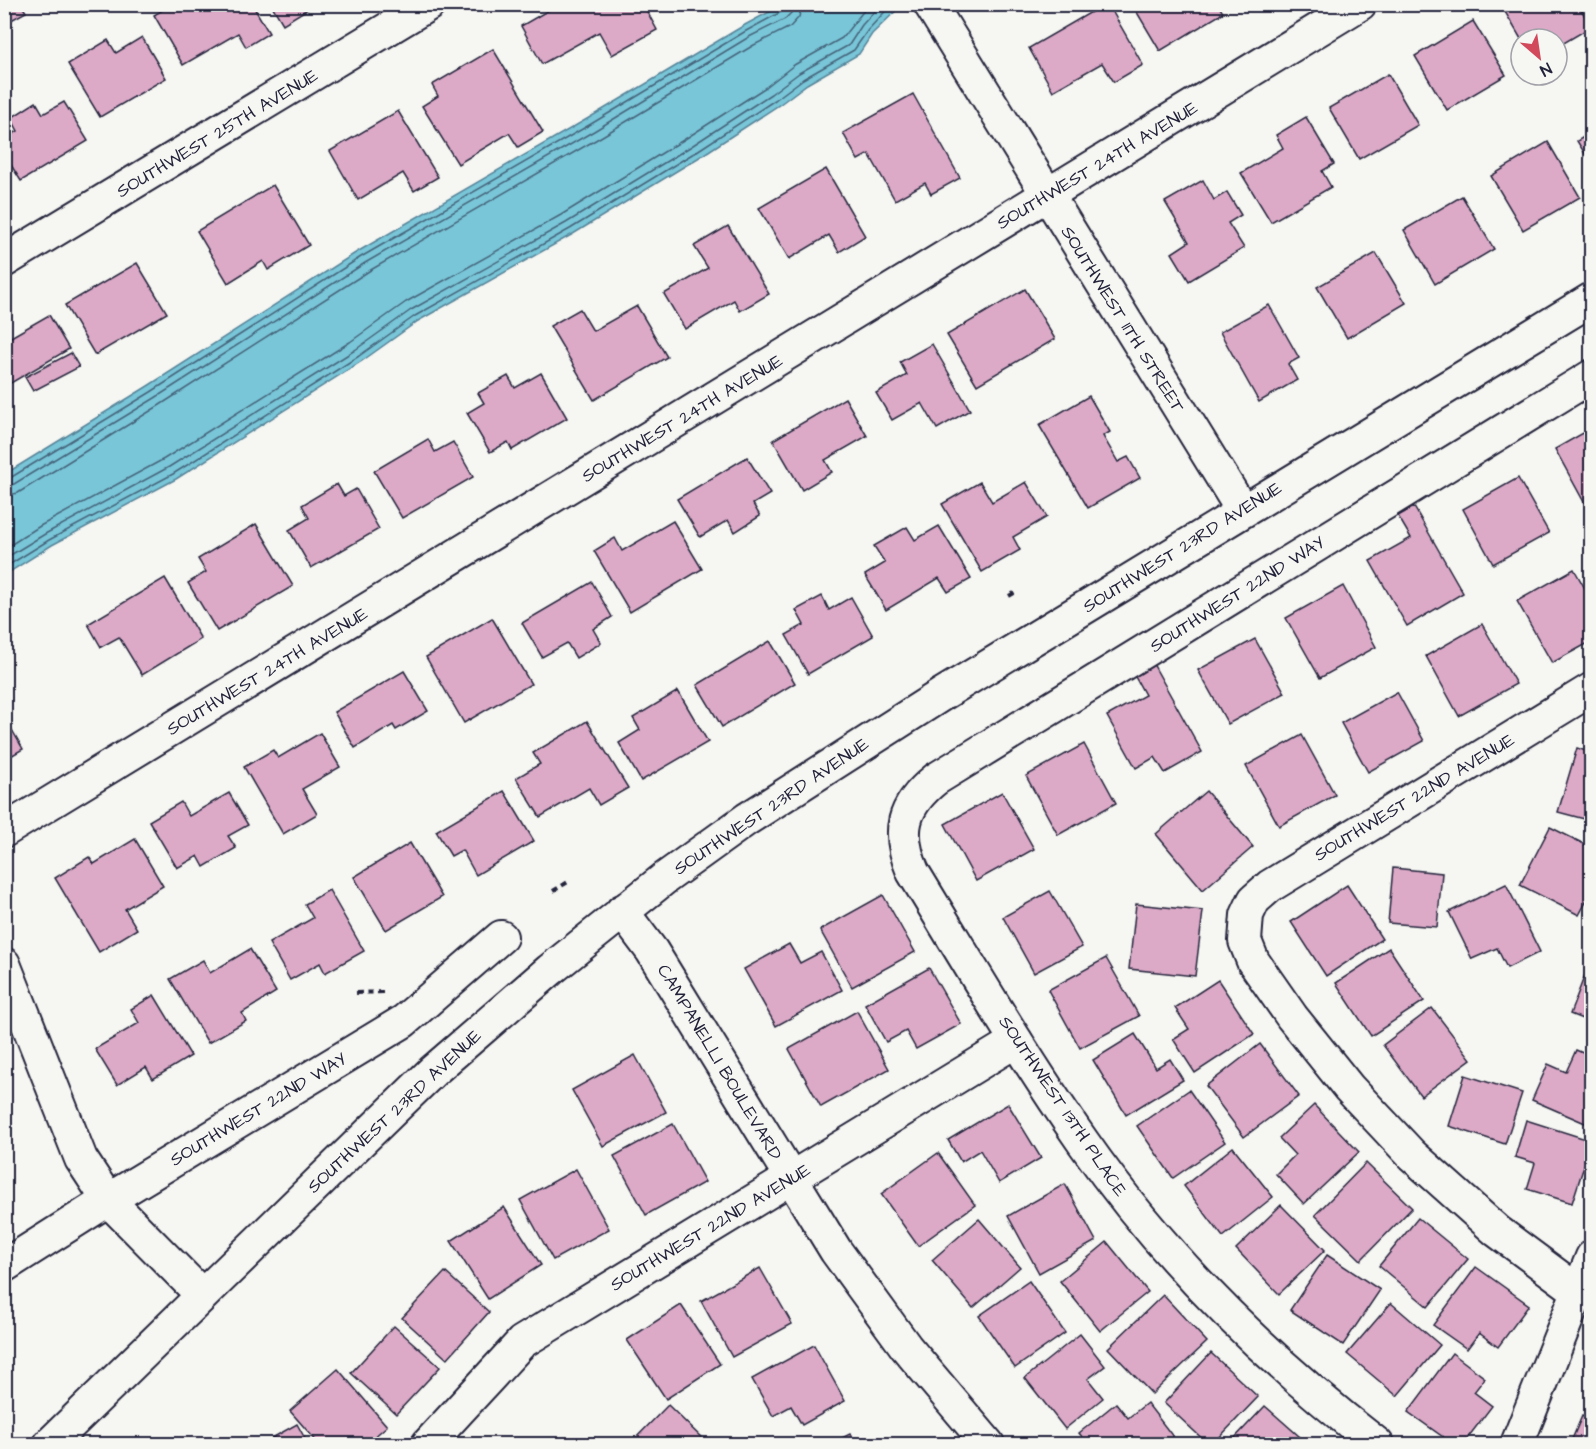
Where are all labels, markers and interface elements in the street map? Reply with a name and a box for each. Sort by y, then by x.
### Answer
north arrow [1509,27,1569,87]
text: N [1536,57,1556,81]
street label: SOUTHWEST 25TH AVENUE [112,63,323,204]
street label: SOUTHWEST 24TH AVENUE [992,95,1203,236]
street label: SOUTHWEST 11TH STREET [1055,221,1191,418]
street label: SOUTHWEST 24TH AVENUE [577,348,788,489]
street label: SOUTHWEST 23RD AVENUE [1078,476,1287,619]
street label: SOUTHWEST 22ND WAY [1145,530,1330,659]
street label: SOUTHWEST 24TH AVENUE [162,601,373,742]
street label: SOUTHWEST 22ND AVENUE [1309,727,1519,867]
street label: SOUTHWEST 23RD AVENUE [669,732,874,881]
street label: CAMPANELLI BOULEVARD [651,960,788,1165]
street label: SOUTHWEST 13TH PLACE [993,1011,1133,1202]
street label: SOUTHWEST 23RD AVENUE [302,1024,487,1199]
street label: SOUTHWEST 22ND WAY [165,1046,352,1172]
street label: SOUTHWEST 22ND AVENUE [605,1157,815,1297]

